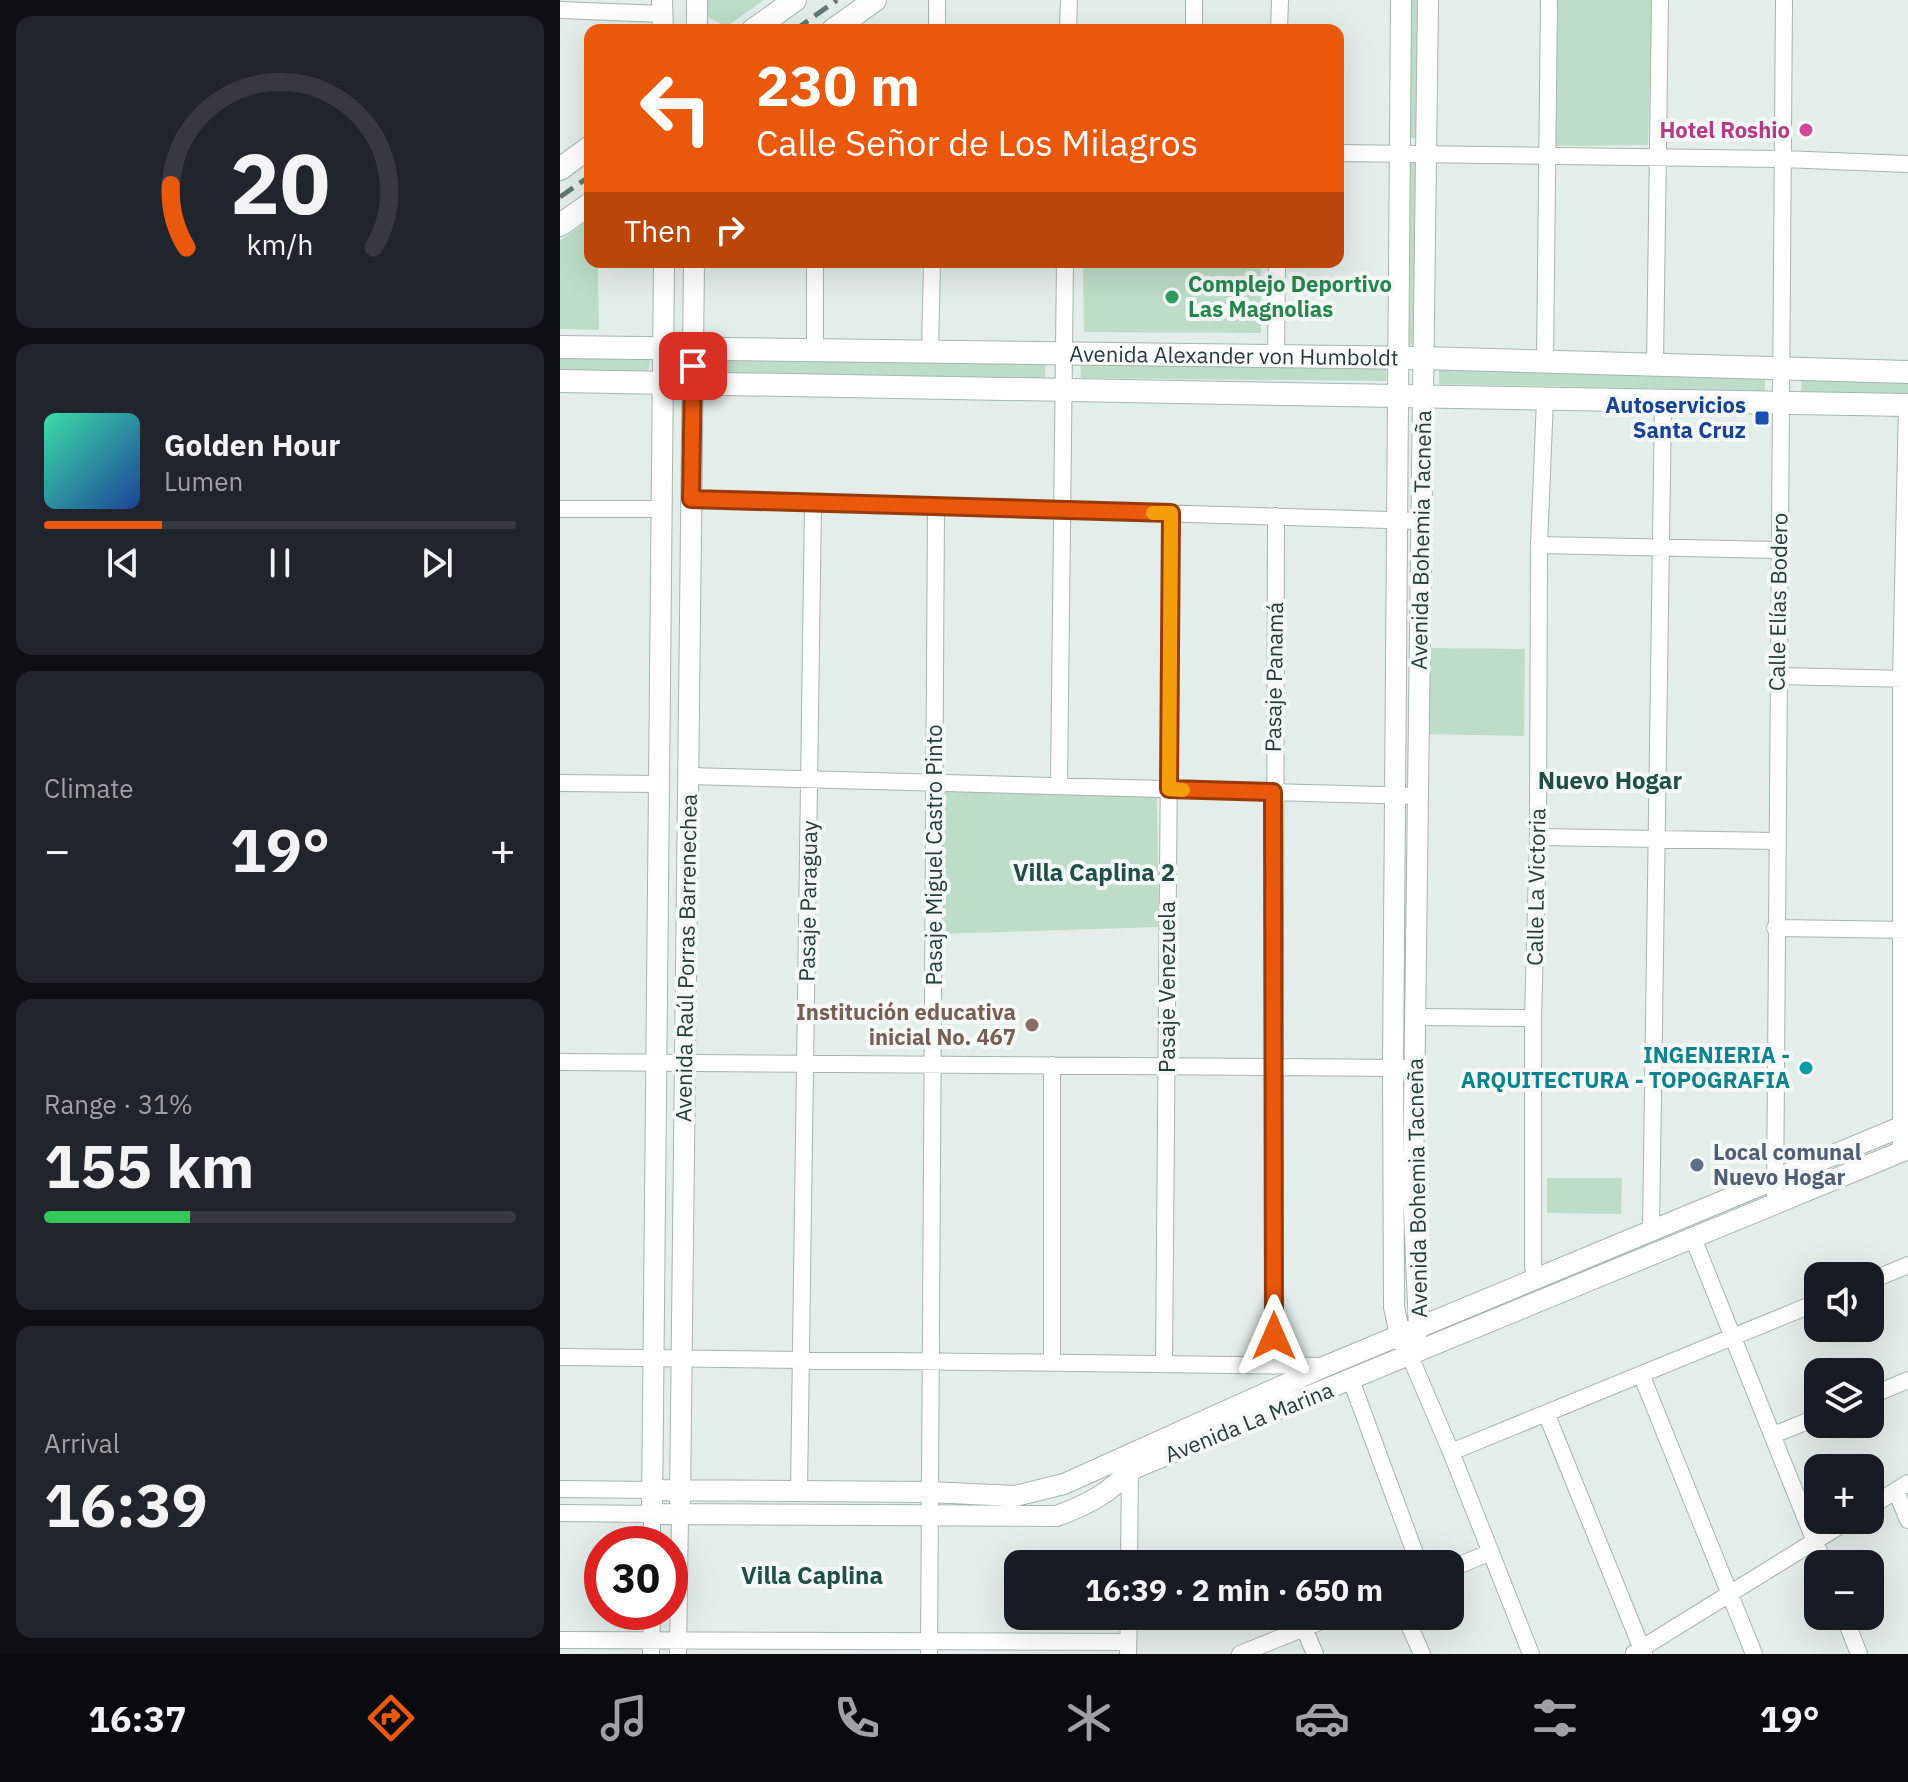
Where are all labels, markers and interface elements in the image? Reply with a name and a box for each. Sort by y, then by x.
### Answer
text: 230 m [756,49,920,121]
icon: left [624,56,728,160]
place label: Hotel Roshio [1659,115,1790,144]
text: Calle Señor de Los Milagros [756,119,1198,166]
marker: Hotel Roshio [1797,121,1815,139]
text: 20 [230,128,330,236]
icon: right [708,208,752,252]
text: Then [624,211,692,250]
text: km/h [246,226,314,263]
place label: Complejo Deportivo Las Magnolias [1188,269,1392,323]
marker: Complejo Deportivo Las Magnolias [1163,288,1181,306]
pin [659,332,727,400]
street label: Avenida Alexander von Humboldt [1069,338,1399,372]
icon: arrive [671,344,715,388]
place label: Autoservicios Santa Cruz [1605,390,1746,444]
marker: Autoservicios Santa Cruz [1753,409,1771,427]
street label: Avenida Bohemia Tacneña [1404,410,1437,670]
text: Golden Hour [164,425,340,464]
text: Lumen [164,464,243,498]
street label: Calle Elías Bodero [1761,513,1794,691]
icon: previous [101,541,145,585]
icon: pause [258,541,302,585]
icon: next [415,541,459,585]
street label: Pasaje Panamá [1258,601,1289,752]
street label: Pasaje Miguel Castro Pinto [919,724,948,986]
district label: Nuevo Hogar [1538,764,1682,796]
text: Climate [44,771,134,805]
street label: Avenida Raúl Porras Barrenechea [668,793,703,1122]
street label: Calle La Victoria [1520,808,1551,966]
text: 19° [230,810,330,889]
street label: Pasaje Paraguay [792,820,823,982]
text: − [44,821,70,878]
text: + [490,821,516,878]
district label: Villa Caplina 2 [1013,856,1175,888]
street label: Pasaje Venezuela [1152,901,1181,1073]
place label: Institución educativa inicial No. 467 [796,997,1016,1051]
marker: Institución educativa inicial No. 467 [1023,1016,1041,1034]
place label: INGENIERIA - ARQUITECTURA - TOPOGRAFIA [1461,1040,1790,1094]
street label: Avenida Bohemia Tacneña [1400,1058,1433,1318]
marker: INGENIERIA - ARQUITECTURA - TOPOGRAFIA [1797,1059,1815,1077]
text: Range · 31% [44,1087,193,1121]
text: 155 km [44,1126,254,1205]
place label: Local comunal Nuevo Hogar [1713,1137,1862,1191]
marker: Local comunal Nuevo Hogar [1688,1156,1706,1174]
map controls [1804,1262,1884,1630]
button: sound [1804,1262,1884,1342]
position arrow [1232,1294,1316,1378]
button: layers [1804,1358,1884,1438]
street label: Avenida La Marina [1160,1374,1338,1469]
text: Arrival [44,1426,120,1460]
button: + [1804,1454,1884,1534]
text: 16:39 [44,1465,208,1544]
speed limit sign: 30 [584,1526,688,1630]
button: − [1804,1550,1884,1630]
district label: Villa Caplina [741,1559,883,1591]
text: 16:39 · 2 min · 650 m [1085,1570,1383,1609]
icon: directions [363,1690,419,1746]
icon: music [596,1690,652,1746]
icon: phone [829,1690,885,1746]
icon: climate [1061,1690,1117,1746]
icon: car [1294,1690,1350,1746]
icon: filters [1527,1690,1583,1746]
text: 16:37 [88,1695,187,1742]
text: 19° [1759,1695,1820,1742]

